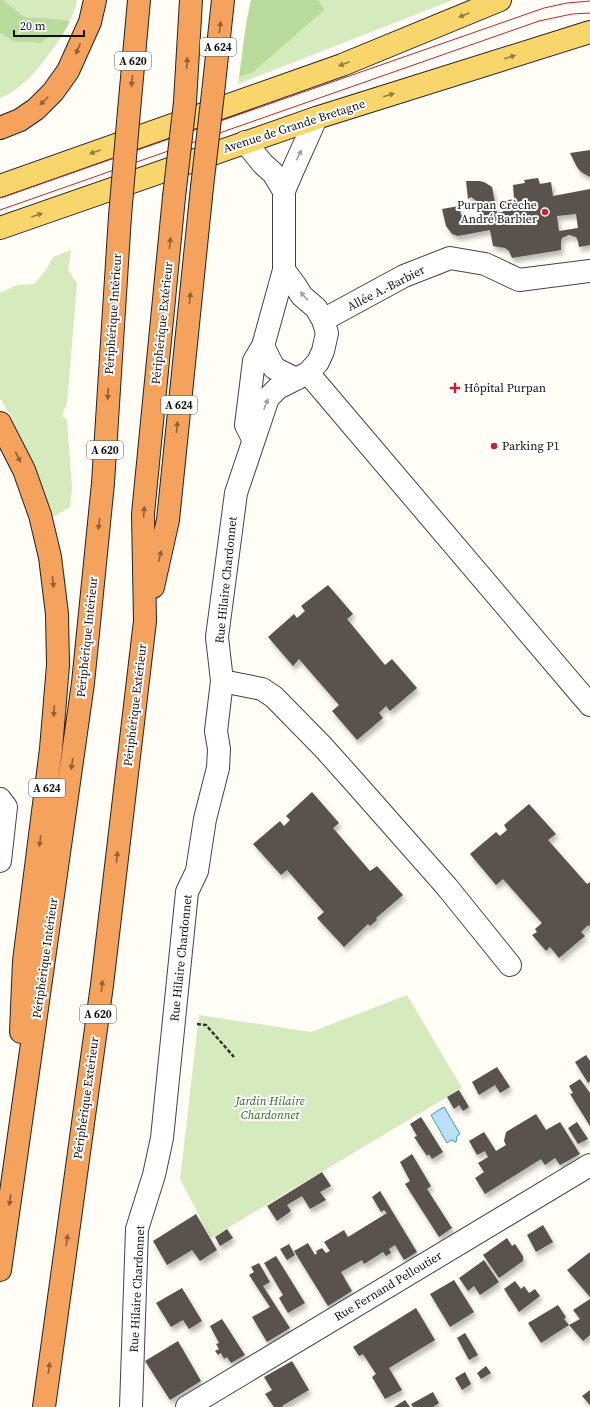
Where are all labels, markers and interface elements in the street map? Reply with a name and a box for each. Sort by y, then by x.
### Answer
scale bar [14,12,84,38]
one-way arrow [458,12,469,18]
text: 20 m [20,18,46,34]
one-way arrow [217,21,223,33]
road number: A 624 [200,38,236,56]
one-way arrow [75,43,81,54]
road number: A 620 [115,52,151,70]
one-way arrow [505,54,517,60]
one-way arrow [184,56,190,69]
one-way arrow [337,62,349,68]
one-way arrow [128,75,135,87]
one-way arrow [383,92,395,98]
street label: Avenue de Grande Bretagne [221,95,367,157]
one-way arrow [39,96,49,106]
one-way arrow [296,149,303,160]
one-way arrow [89,150,101,156]
place label: Purpan Crèche André Barbier [457,197,537,227]
marker: Purpan Crèche André Barbier [540,207,550,217]
one-way arrow [31,211,43,217]
one-way arrow [166,237,173,249]
street label: Périphérique Intérieur [101,253,125,375]
street label: Périphérique Extérieur [148,261,176,385]
street label: Allée A.-Barbier [344,262,428,314]
one-way arrow [299,291,308,302]
one-way arrow [187,292,194,304]
place label: Hôpital Purpan [464,380,546,396]
marker: Hôpital Purpan [449,382,461,394]
one-way arrow [105,388,112,400]
road number: A 624 [161,396,197,414]
one-way arrow [263,398,269,410]
one-way arrow [174,421,180,433]
place label: Parking P1 [502,438,560,454]
road number: A 620 [87,441,123,459]
marker: Parking P1 [489,441,499,451]
one-way arrow [15,452,21,463]
one-way arrow [140,506,147,518]
street label: Rue Hilaire Chardonnet [211,516,241,644]
one-way arrow [95,518,102,530]
one-way arrow [157,549,163,562]
one-way arrow [50,576,56,588]
street label: Périphérique Intérieur [73,576,101,698]
street label: Périphérique Extérieur [120,643,150,767]
one-way arrow [51,705,58,717]
one-way arrow [69,758,75,770]
road number: A 624 [29,779,65,797]
one-way arrow [37,834,43,847]
one-way arrow [114,851,120,863]
street label: Rue Hilaire Chardonnet [166,894,196,1022]
street label: Périphérique Intérieur [29,897,61,1019]
one-way arrow [99,980,105,992]
road number: A 620 [80,1005,116,1023]
street label: Périphérique Extérieur [70,1036,102,1160]
park label: Jardin Hilaire Chardonnet [233,1093,305,1123]
one-way arrow [7,1194,13,1206]
street label: Rue Hilaire Chardonnet [126,1225,148,1353]
one-way arrow [64,1234,70,1246]
street label: Rue Fernand Pelloutier [331,1247,445,1325]
one-way arrow [46,1362,52,1374]

